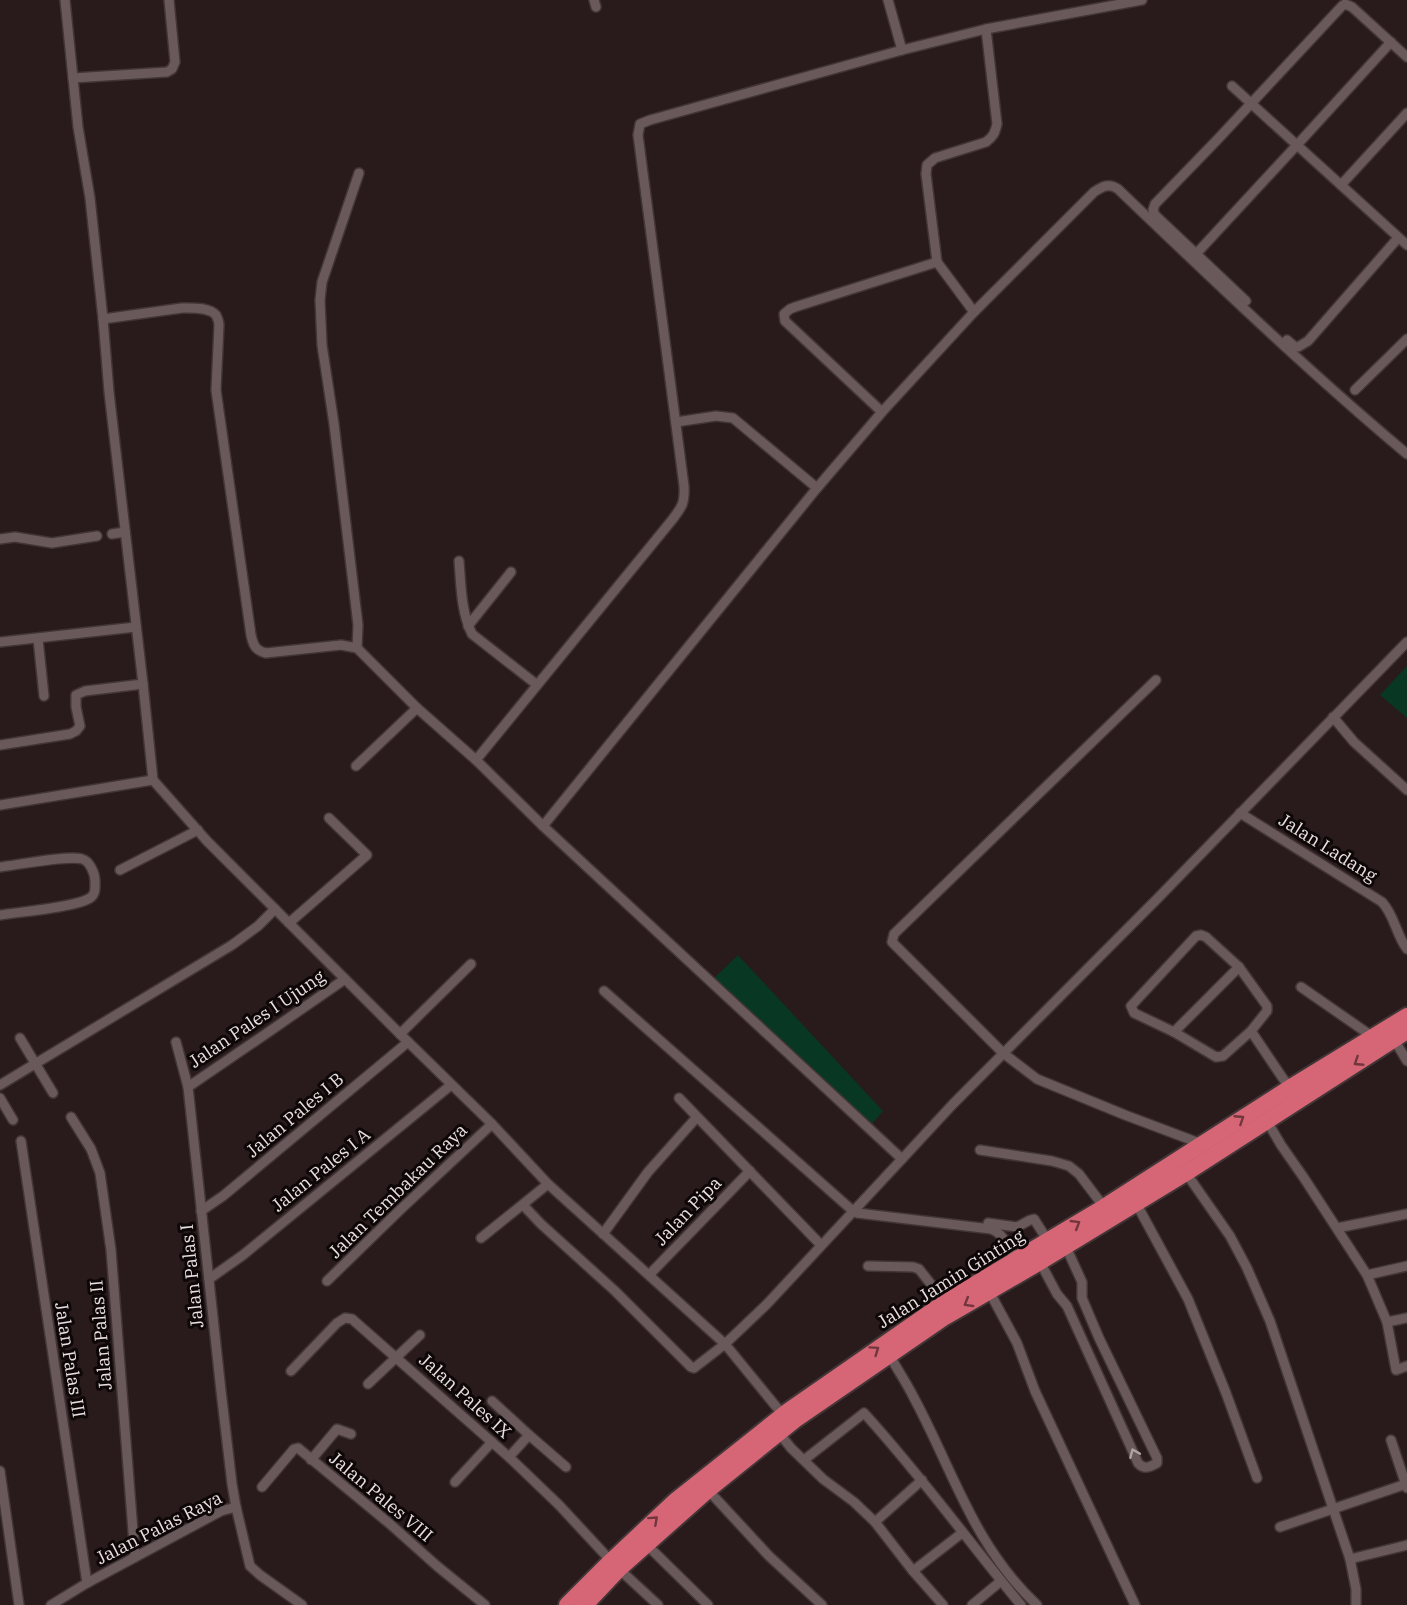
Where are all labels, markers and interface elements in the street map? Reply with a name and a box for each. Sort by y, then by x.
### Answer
street label: Jalan Ladang [1275,808,1382,887]
street label: Jalan Pales I Ujung [184,964,329,1073]
one-way arrow [1354,1055,1365,1066]
street label: Jalan Pales I B [241,1067,348,1162]
one-way arrow [1233,1115,1244,1126]
street label: Jalan Tembakau Raya [324,1118,472,1263]
street label: Jalan Pales I A [267,1122,375,1216]
street label: Jalan Pipa [649,1171,726,1250]
one-way arrow [1070,1220,1080,1232]
street label: Jalan Palas I [175,1223,208,1329]
street label: Jalan Jamin Ginting [873,1224,1029,1333]
street label: Jalan Palas II [84,1279,117,1391]
one-way arrow [964,1296,974,1308]
street label: Jalan Palas III [50,1301,91,1419]
one-way arrow [869,1346,880,1357]
street label: Jalan Pales IX [415,1348,516,1443]
street label: Jalan Pales VIII [325,1447,438,1547]
one-way arrow [1129,1448,1141,1459]
street label: Jalan Palas Raya [92,1486,226,1569]
one-way arrow [647,1517,658,1528]

